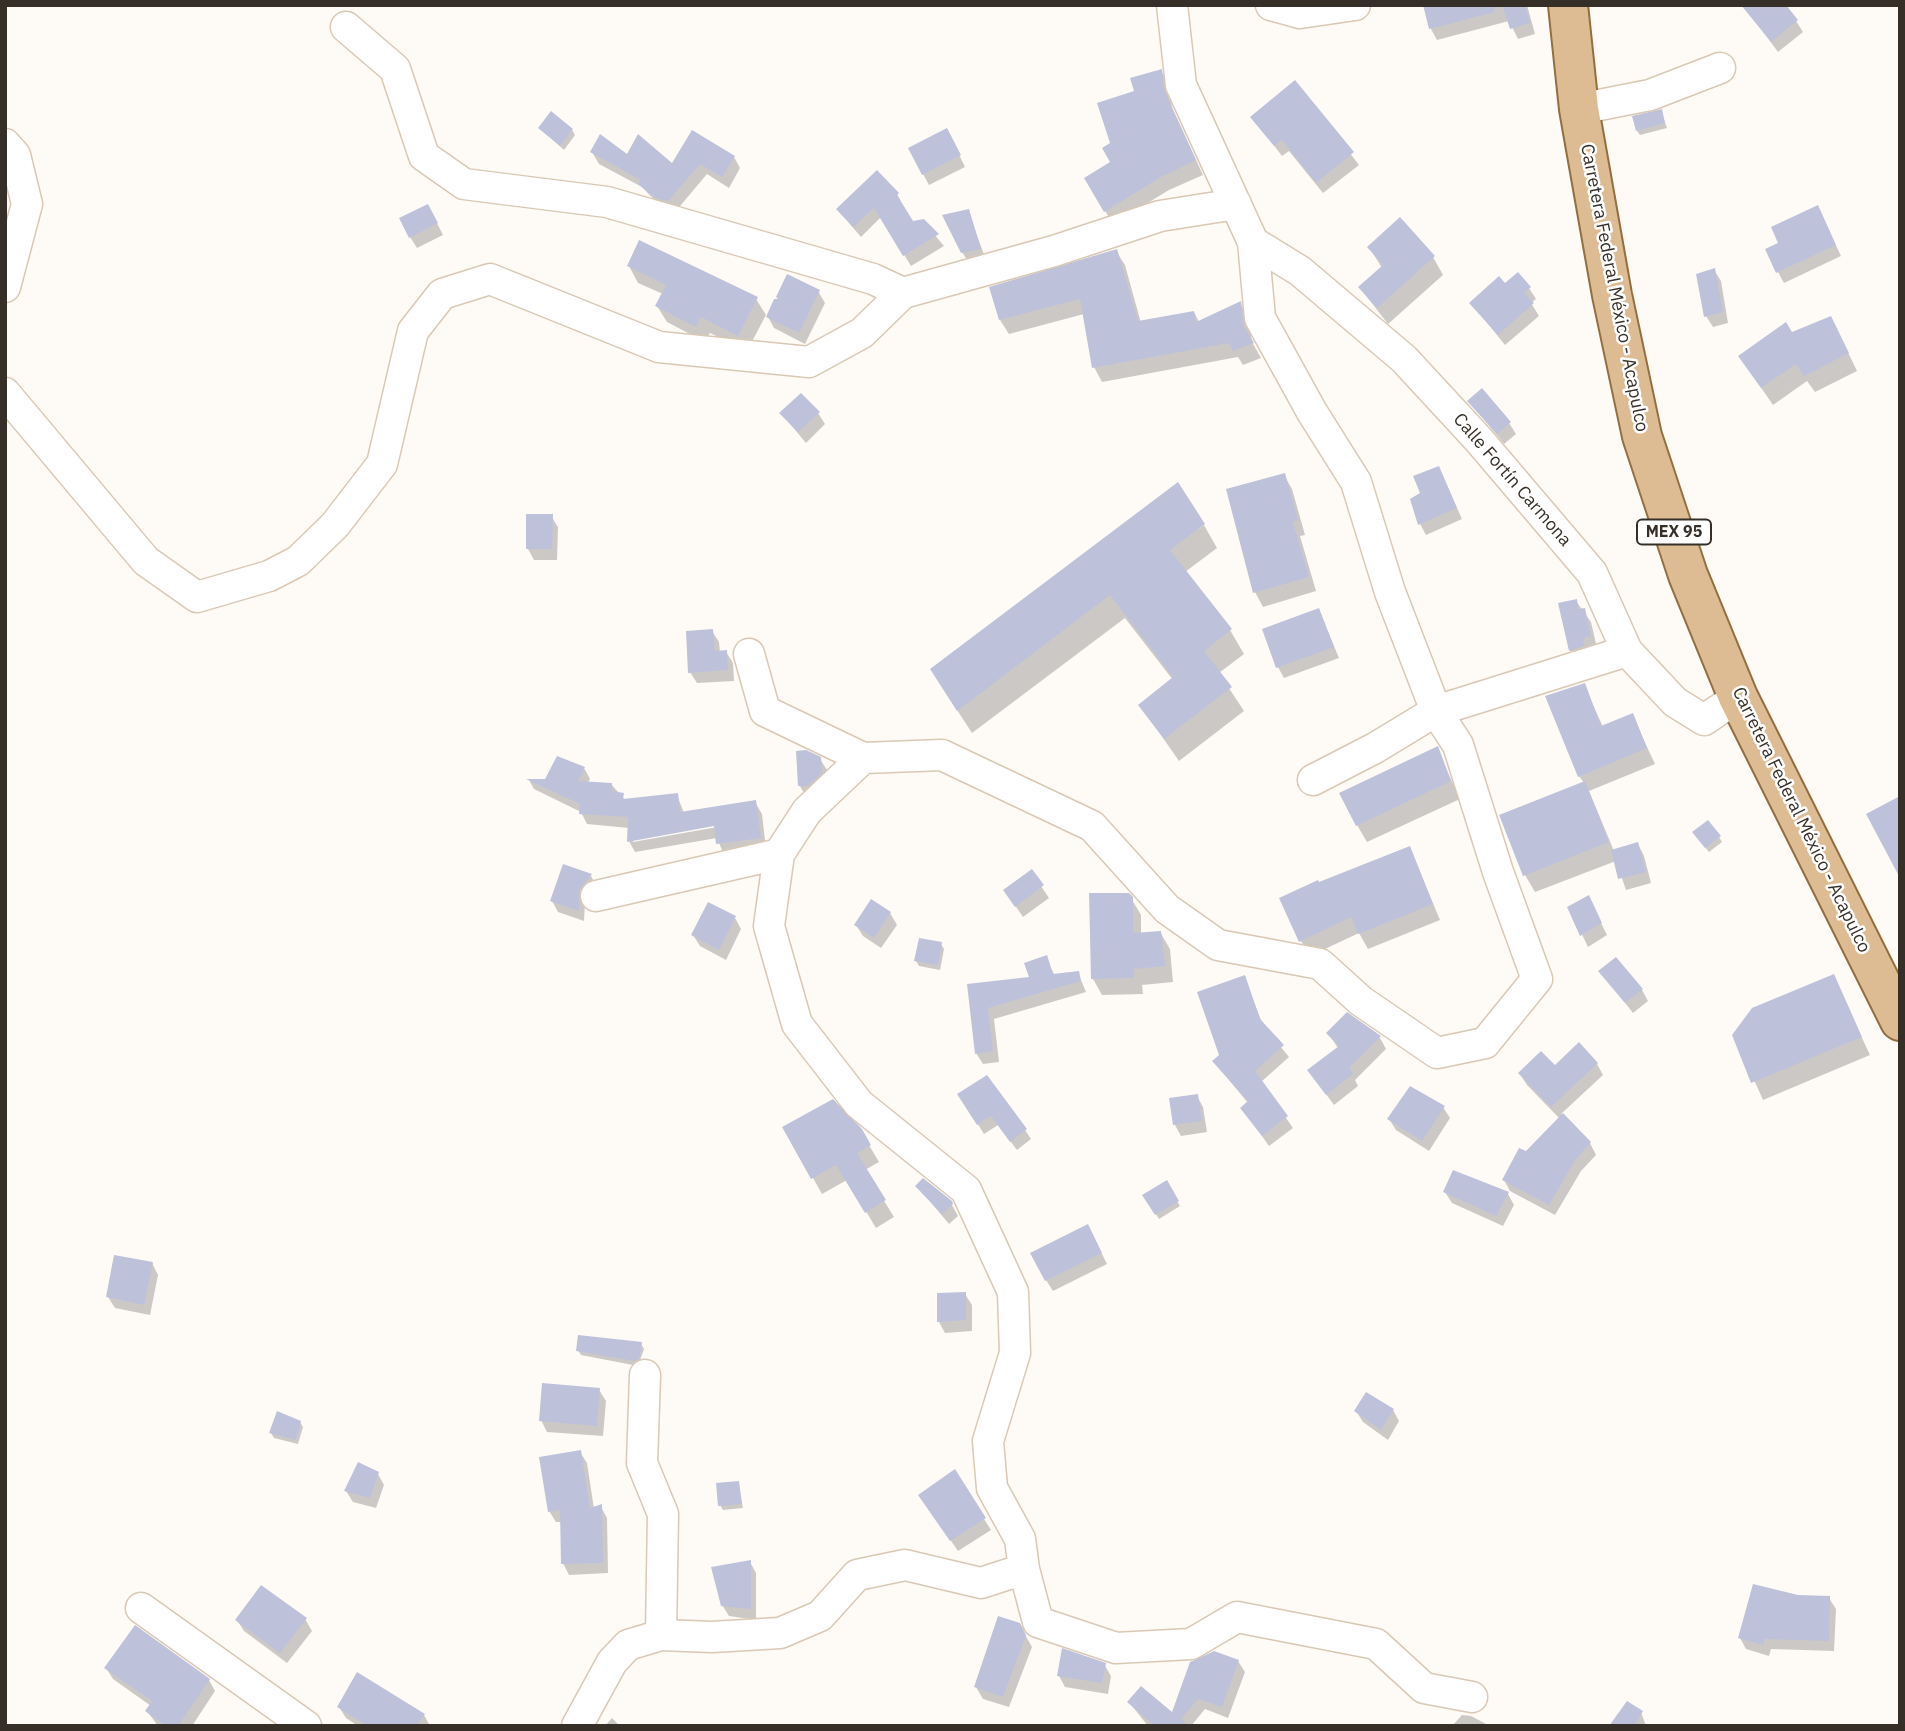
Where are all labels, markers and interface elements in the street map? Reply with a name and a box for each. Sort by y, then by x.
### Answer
street label: Carretera Federal México - Acapulco [1575,142,1653,434]
street label: Calle Fortín Carmona [1448,409,1576,551]
road number: MEX 95 [1637,520,1711,544]
street label: Carretera Federal México - Acapulco [1727,684,1875,956]

